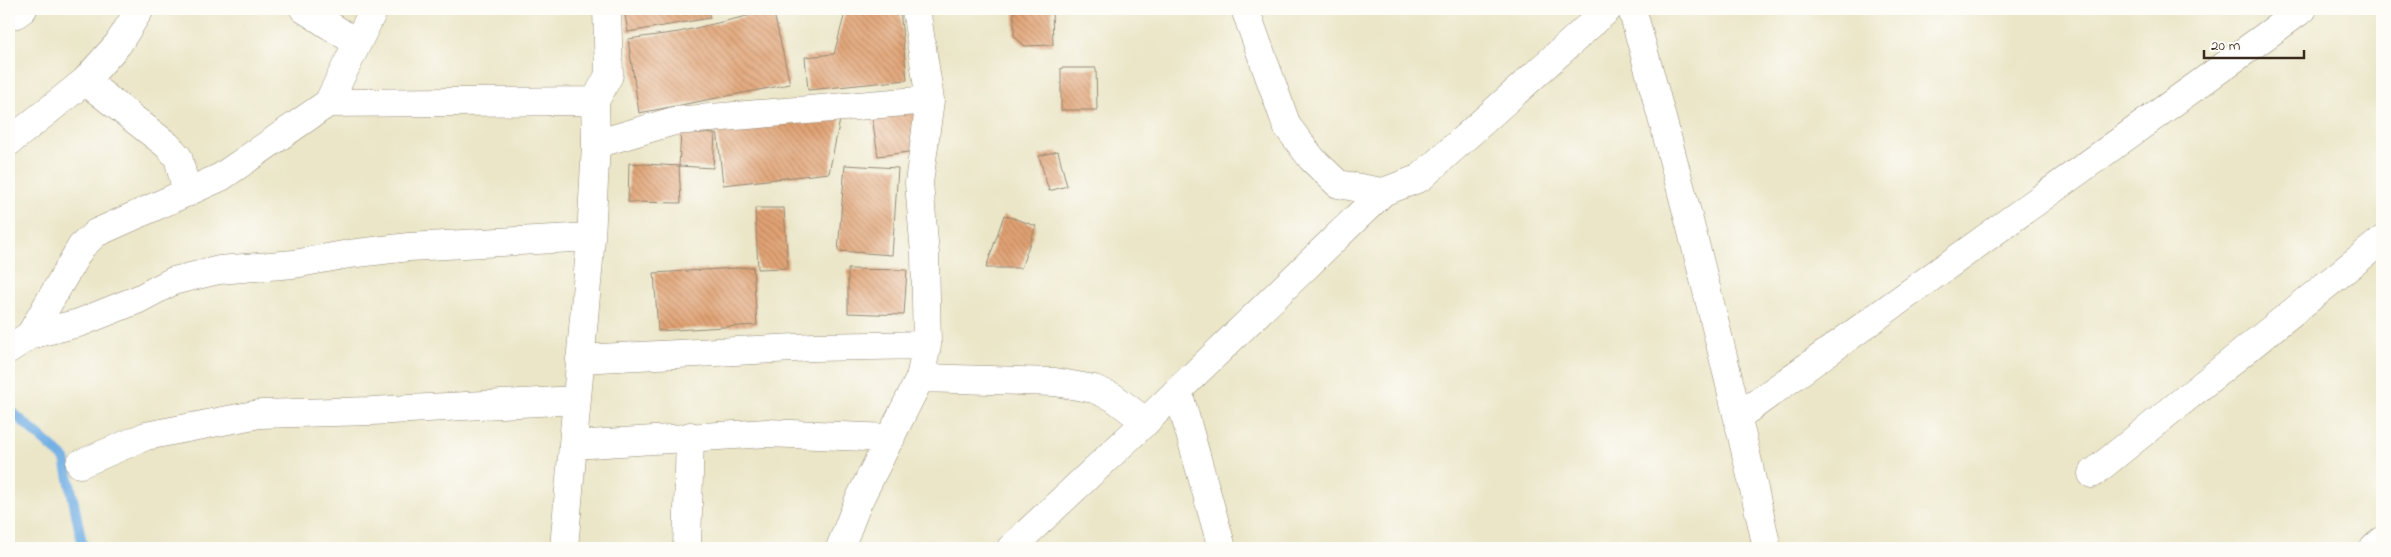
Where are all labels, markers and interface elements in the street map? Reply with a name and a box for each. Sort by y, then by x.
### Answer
scale bar [2204,28,2304,60]
text: 20 m [2211,35,2241,57]

